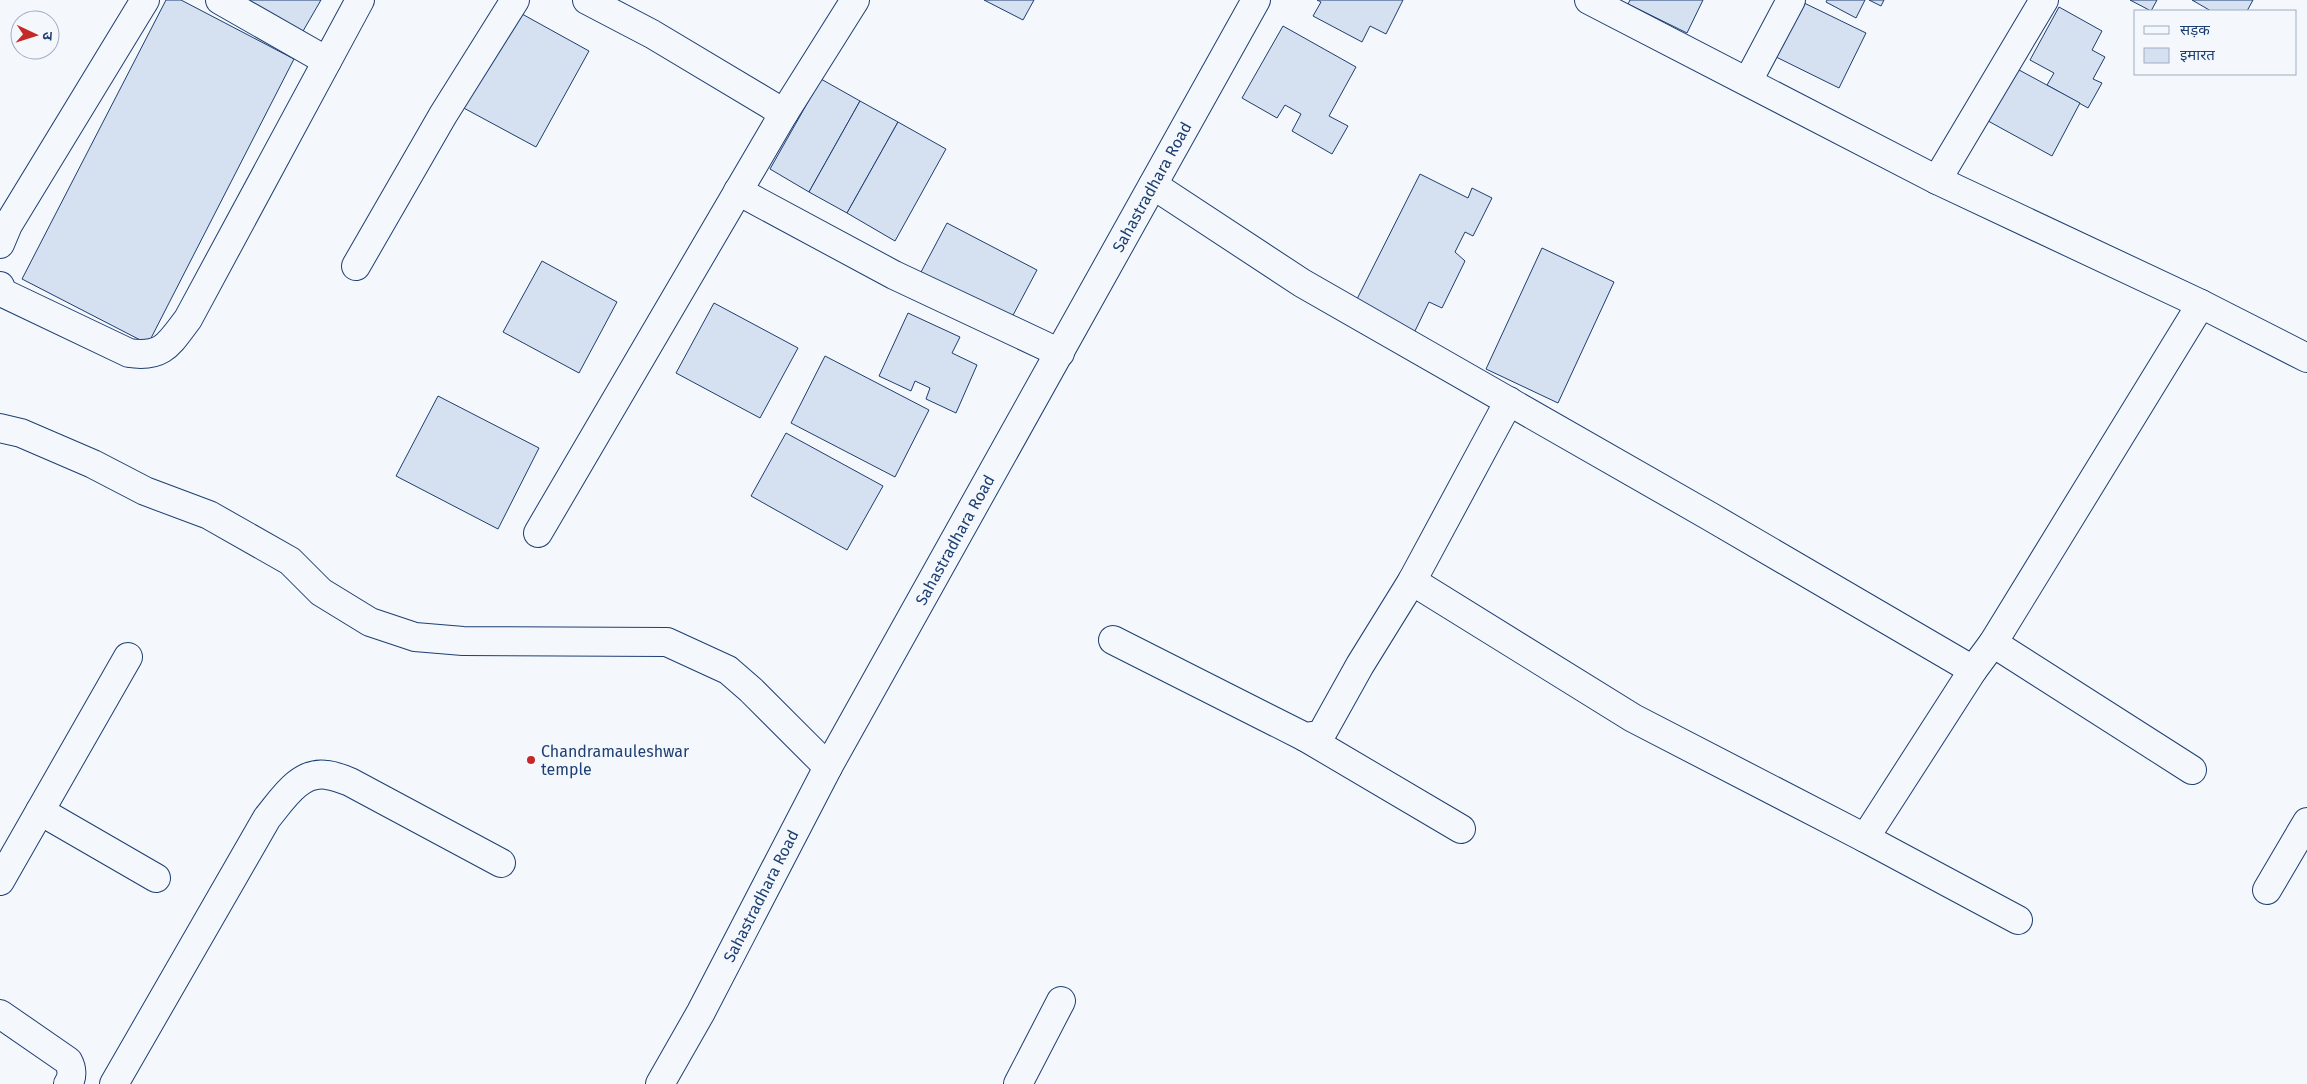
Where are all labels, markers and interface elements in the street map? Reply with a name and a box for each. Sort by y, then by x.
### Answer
north arrow [10,10,60,60]
legend [2134,10,2297,75]
text: सड़क [2180,21,2210,39]
text: उ [39,31,56,41]
text: इमारत [2180,46,2215,64]
street label: Sahastradhara Road [1108,119,1196,255]
street label: Sahastradhara Road [911,472,999,608]
place label: Chandramauleshwar temple [541,742,690,779]
marker: Chandramauleshwar temple [525,754,537,766]
street label: Sahastradhara Road [719,827,803,965]

